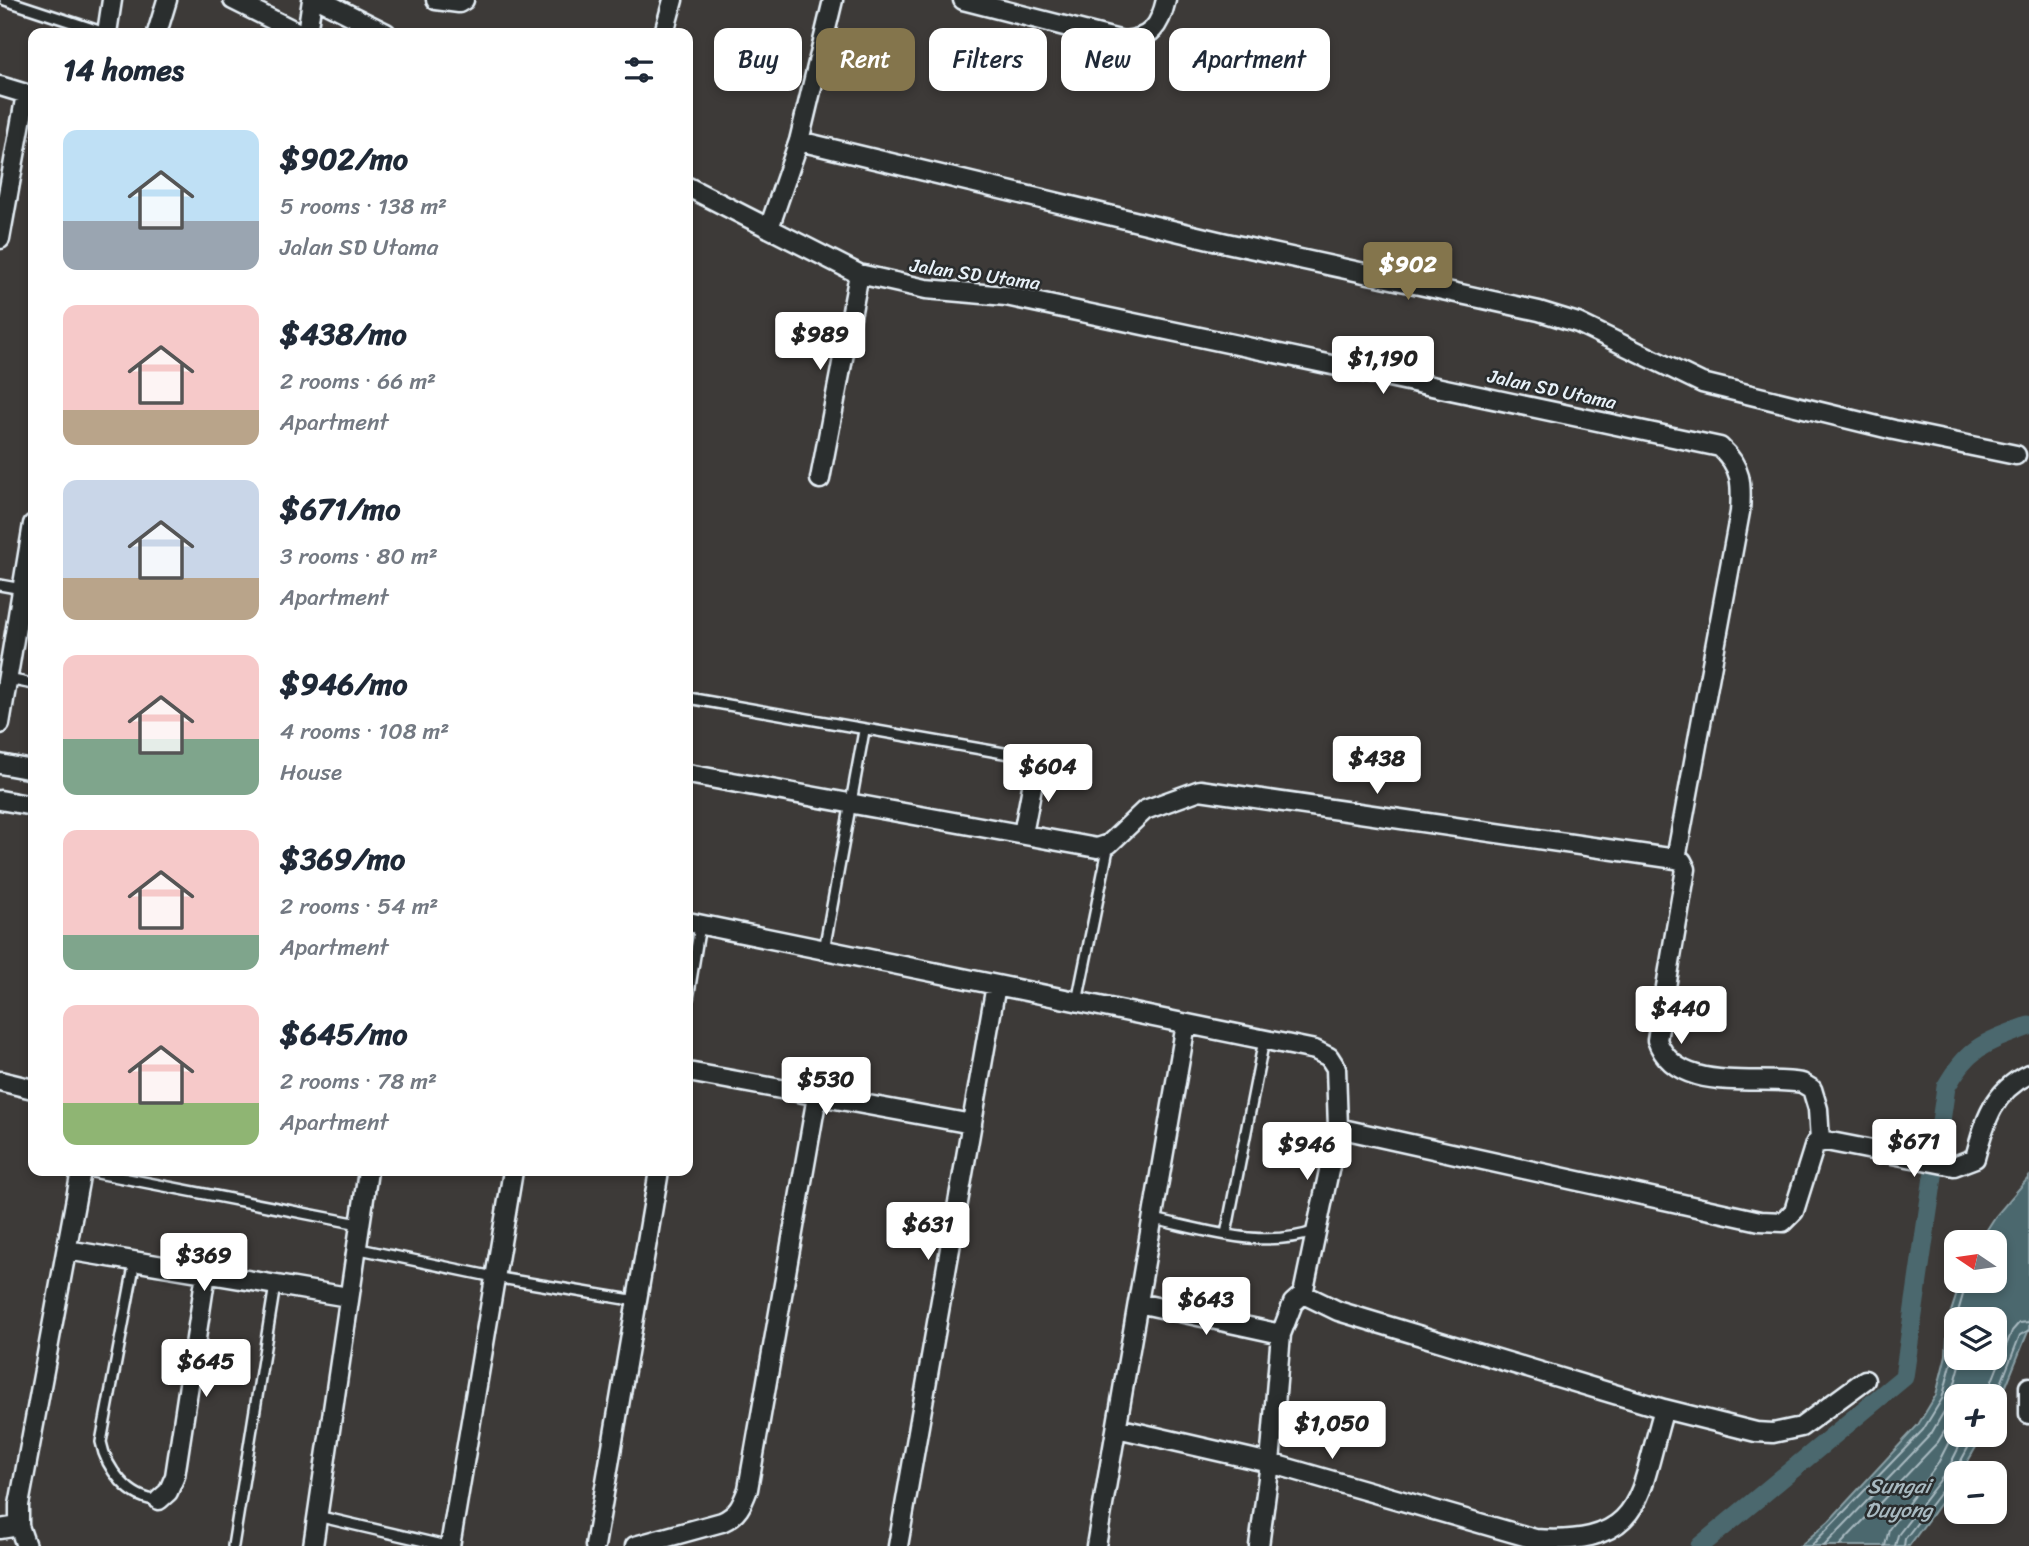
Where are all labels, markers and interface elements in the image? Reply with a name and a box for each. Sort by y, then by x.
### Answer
chip: Buy [714,28,802,91]
chip: Rent [816,28,915,91]
chip: Filters [929,28,1047,91]
chip: New [1061,28,1155,91]
chip: Apartment [1169,28,1330,91]
text: 14 homes [63,43,184,97]
icon: filters [620,51,658,89]
text: $902/mo [280,132,408,186]
icon: home [119,158,203,242]
text: 5 rooms · 138 m² [280,186,447,227]
text: Jalan SD Utama [280,227,438,268]
pin: $902 [1367,243,1449,302]
text: $902 [1379,244,1437,285]
street label: Jalan SD Utama [907,248,1042,299]
text: $438/mo [280,307,407,361]
pin: $989 [779,312,861,372]
text: $989 [791,314,849,355]
icon: home [119,333,203,417]
pin: $1,190 [1326,336,1440,396]
text: $1,190 [1348,338,1418,379]
street label: Jalan SD Utama [1484,359,1620,419]
text: 2 rooms · 66 m² [280,361,436,402]
text: Apartment [280,402,389,443]
text: $671/mo [280,482,400,536]
icon: home [119,508,203,592]
text: 3 rooms · 80 m² [280,536,438,577]
text: Apartment [280,577,389,618]
text: $946/mo [280,657,408,711]
icon: home [119,683,203,767]
text: 4 rooms · 108 m² [280,711,449,752]
pin: $438 [1336,736,1418,796]
text: $438 [1349,738,1405,779]
pin: $604 [1007,744,1089,804]
text: $604 [1019,746,1077,787]
text: House [280,752,342,793]
text: $369/mo [280,832,405,886]
icon: home [119,858,203,942]
text: 2 rooms · 54 m² [280,886,438,927]
text: Apartment [280,927,389,968]
pin: $440 [1640,986,1722,1046]
text: $440 [1652,988,1710,1029]
text: $645/mo [280,1007,407,1061]
icon: home [119,1033,203,1117]
pin: $530 [785,1058,867,1117]
text: $530 [798,1059,854,1100]
text: 2 rooms · 78 m² [280,1061,437,1102]
text: Apartment [280,1102,389,1143]
pin: $671 [1873,1120,1955,1179]
text: $671 [1888,1121,1940,1162]
pin: $946 [1266,1122,1348,1182]
text: $946 [1278,1124,1336,1165]
pin: $631 [887,1202,969,1262]
text: $631 [902,1204,954,1245]
north arrow [1944,1230,2007,1293]
map controls [1944,1230,2007,1524]
pin: $369 [163,1234,245,1293]
text: $369 [176,1235,232,1276]
pin: $643 [1165,1278,1247,1337]
text: $643 [1178,1279,1234,1320]
button: layers [1944,1307,2007,1370]
pin: $645 [165,1340,247,1399]
text: $645 [178,1341,234,1382]
button: + [1944,1384,2007,1447]
pin: $1,050 [1275,1402,1389,1461]
text: $1,050 [1295,1403,1369,1444]
button: − [1944,1461,2007,1524]
water label: Sungai Duyong [1865,1467,1935,1529]

